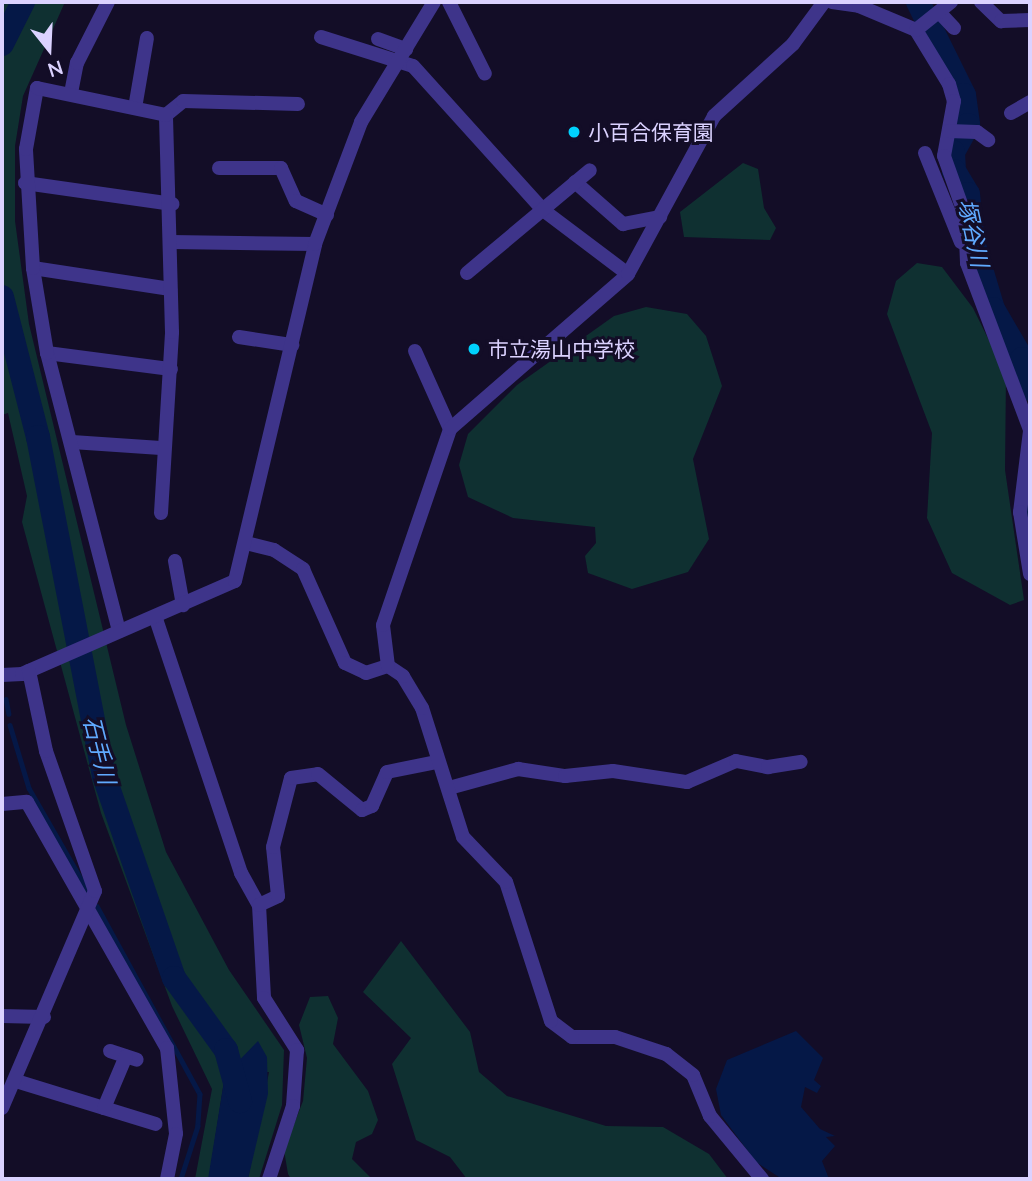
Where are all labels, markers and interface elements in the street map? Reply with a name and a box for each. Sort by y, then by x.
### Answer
north arrow [14,14,84,84]
text: N [45,56,66,83]
place label: 小百合保育園 [588,119,714,145]
marker: 小百合保育園 [566,124,582,140]
water label: 塚谷川 [953,196,995,270]
place label: 市立湯山中学校 [488,336,635,362]
marker: 市立湯山中学校 [466,341,482,357]
water label: 石手川 [78,713,122,787]

